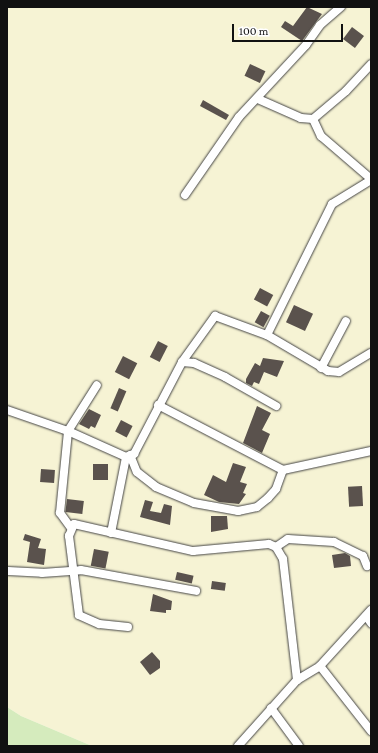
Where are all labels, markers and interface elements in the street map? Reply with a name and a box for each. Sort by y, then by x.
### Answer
scale bar [234,16,345,42]
text: 100 m [239,24,268,38]

